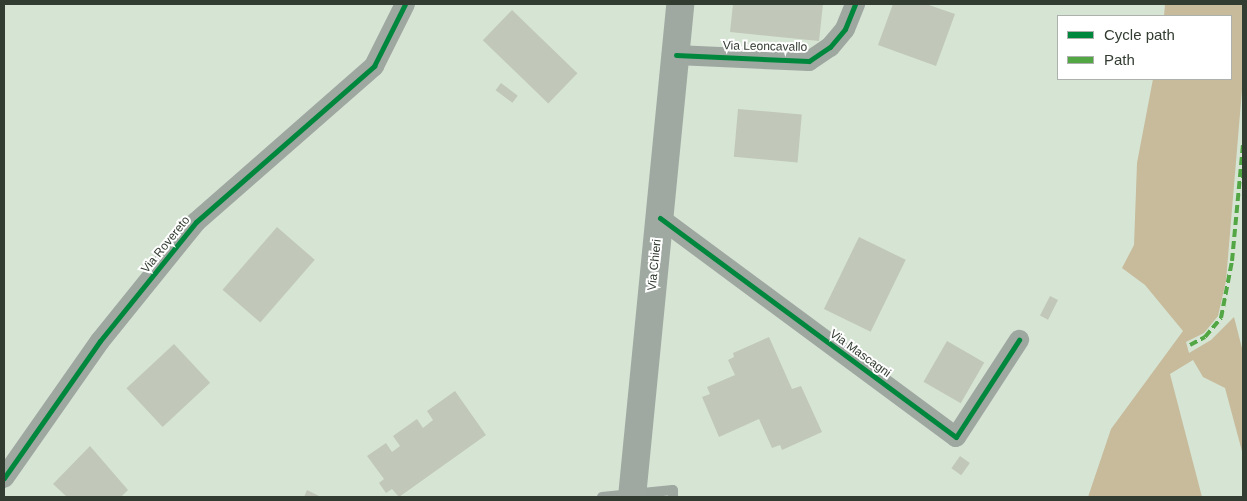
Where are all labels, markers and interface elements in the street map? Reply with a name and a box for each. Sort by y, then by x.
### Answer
legend [1057,15,1232,80]
text: Cycle path [1104,26,1175,43]
street label: Via Leoncavallo [723,39,807,55]
text: Path [1104,51,1135,68]
street label: Via Rovereto [139,214,193,276]
street label: Via Chieri [645,238,665,292]
street label: Via Mascagni [827,327,893,381]

